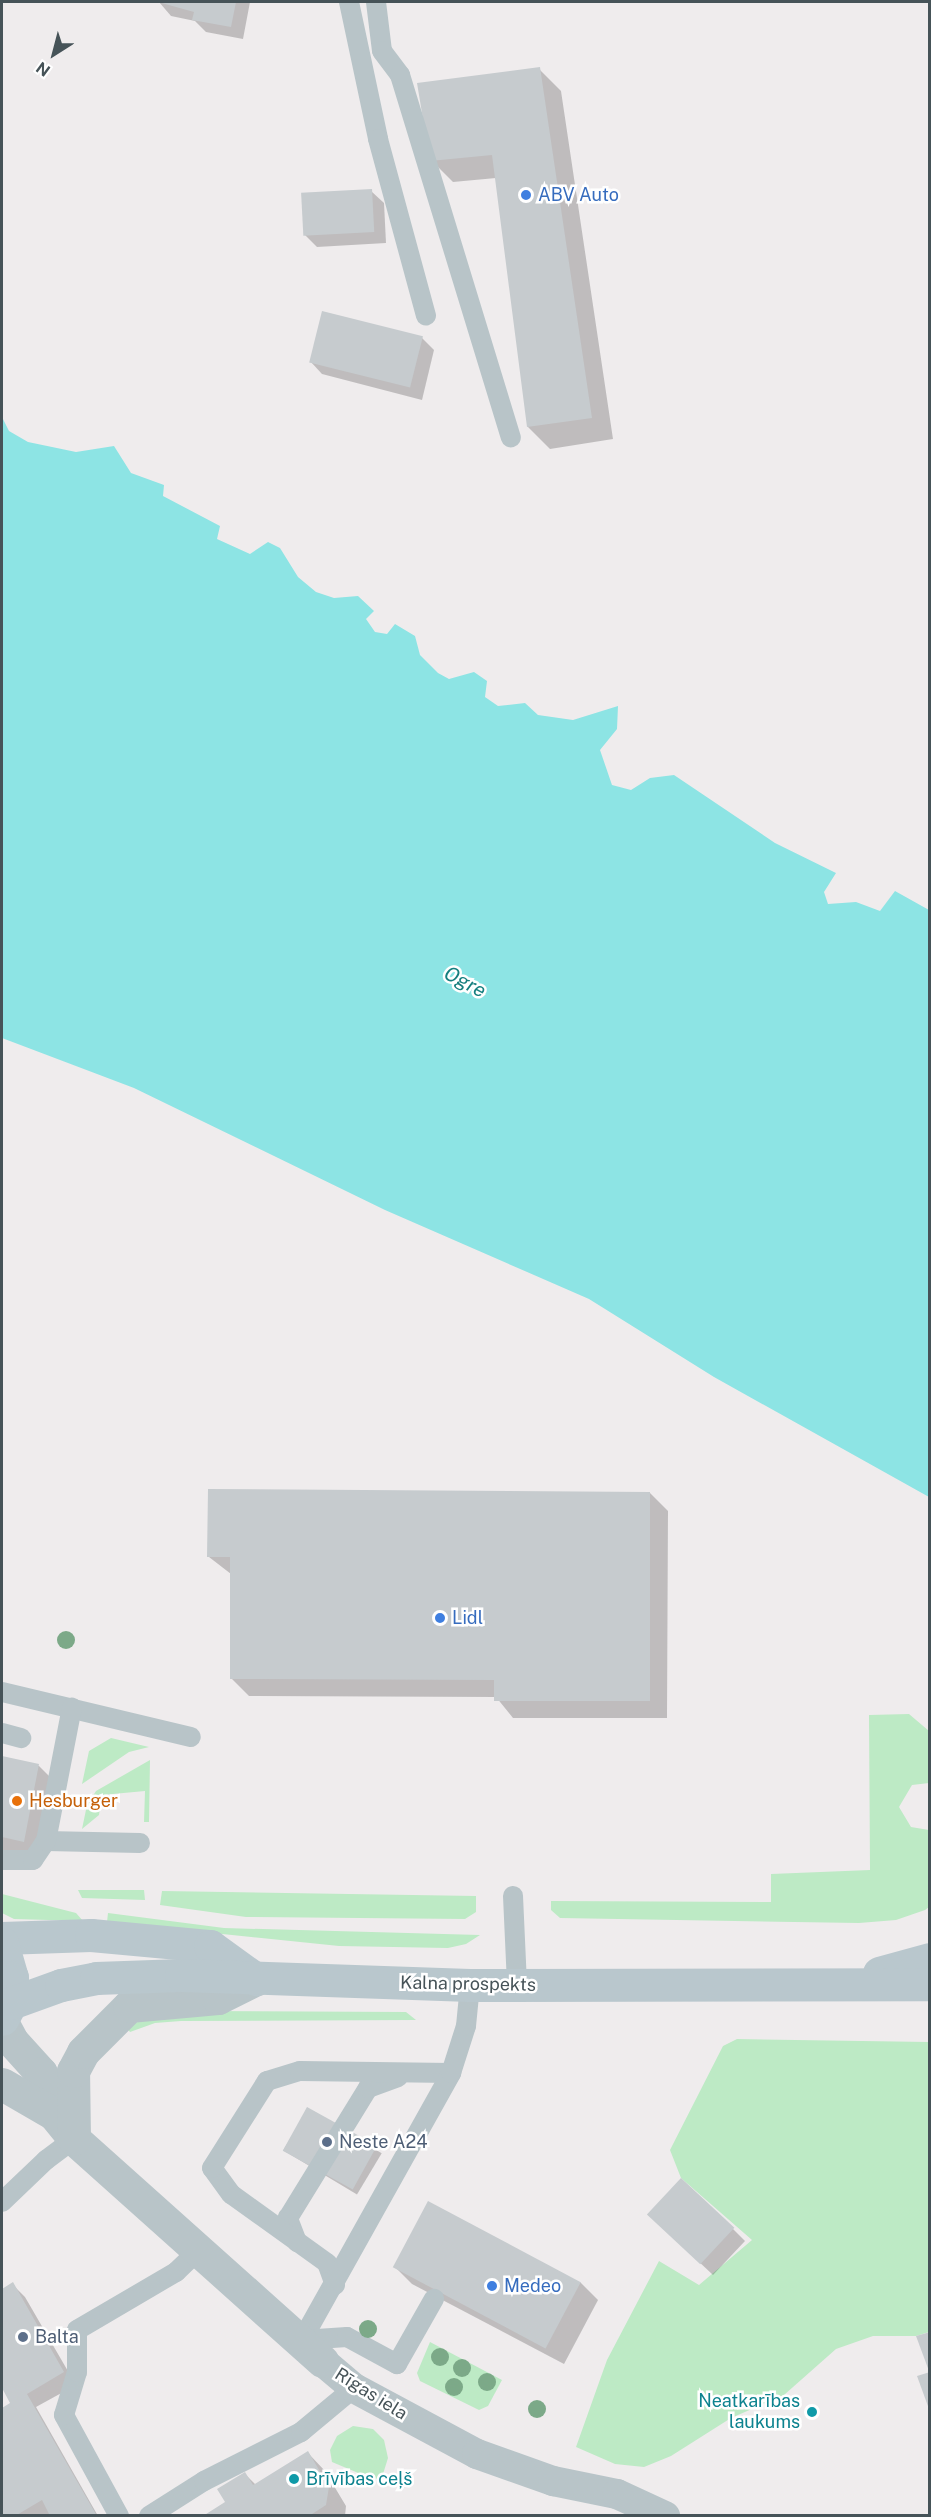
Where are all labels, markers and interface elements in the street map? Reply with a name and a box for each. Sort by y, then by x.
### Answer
north arrow [24,24,84,84]
text: N [32,58,54,80]
place label: ABV Auto [538,184,619,206]
marker: ABV Auto [519,188,533,202]
water label: Ogre [440,961,490,1003]
place label: Lidl [452,1607,483,1629]
marker: Lidl [433,1611,447,1625]
place label: Hesburger [29,1790,118,1812]
marker: Hesburger [10,1794,24,1808]
street label: Kalna prospekts [400,1972,536,1996]
place label: Neste A24 [339,2131,428,2153]
marker: Neste A24 [320,2135,334,2149]
place label: Medeo [504,2275,561,2297]
marker: Medeo [485,2279,499,2293]
place label: Balta [35,2326,79,2348]
marker: Balta [16,2330,30,2344]
street label: Rīgas iela [331,2363,411,2425]
place label: Neatkarības laukums [698,2391,800,2434]
marker: Neatkarības laukums [805,2405,819,2419]
place label: Brīvības ceļš [306,2468,413,2490]
marker: Brīvības ceļš [287,2472,301,2486]

